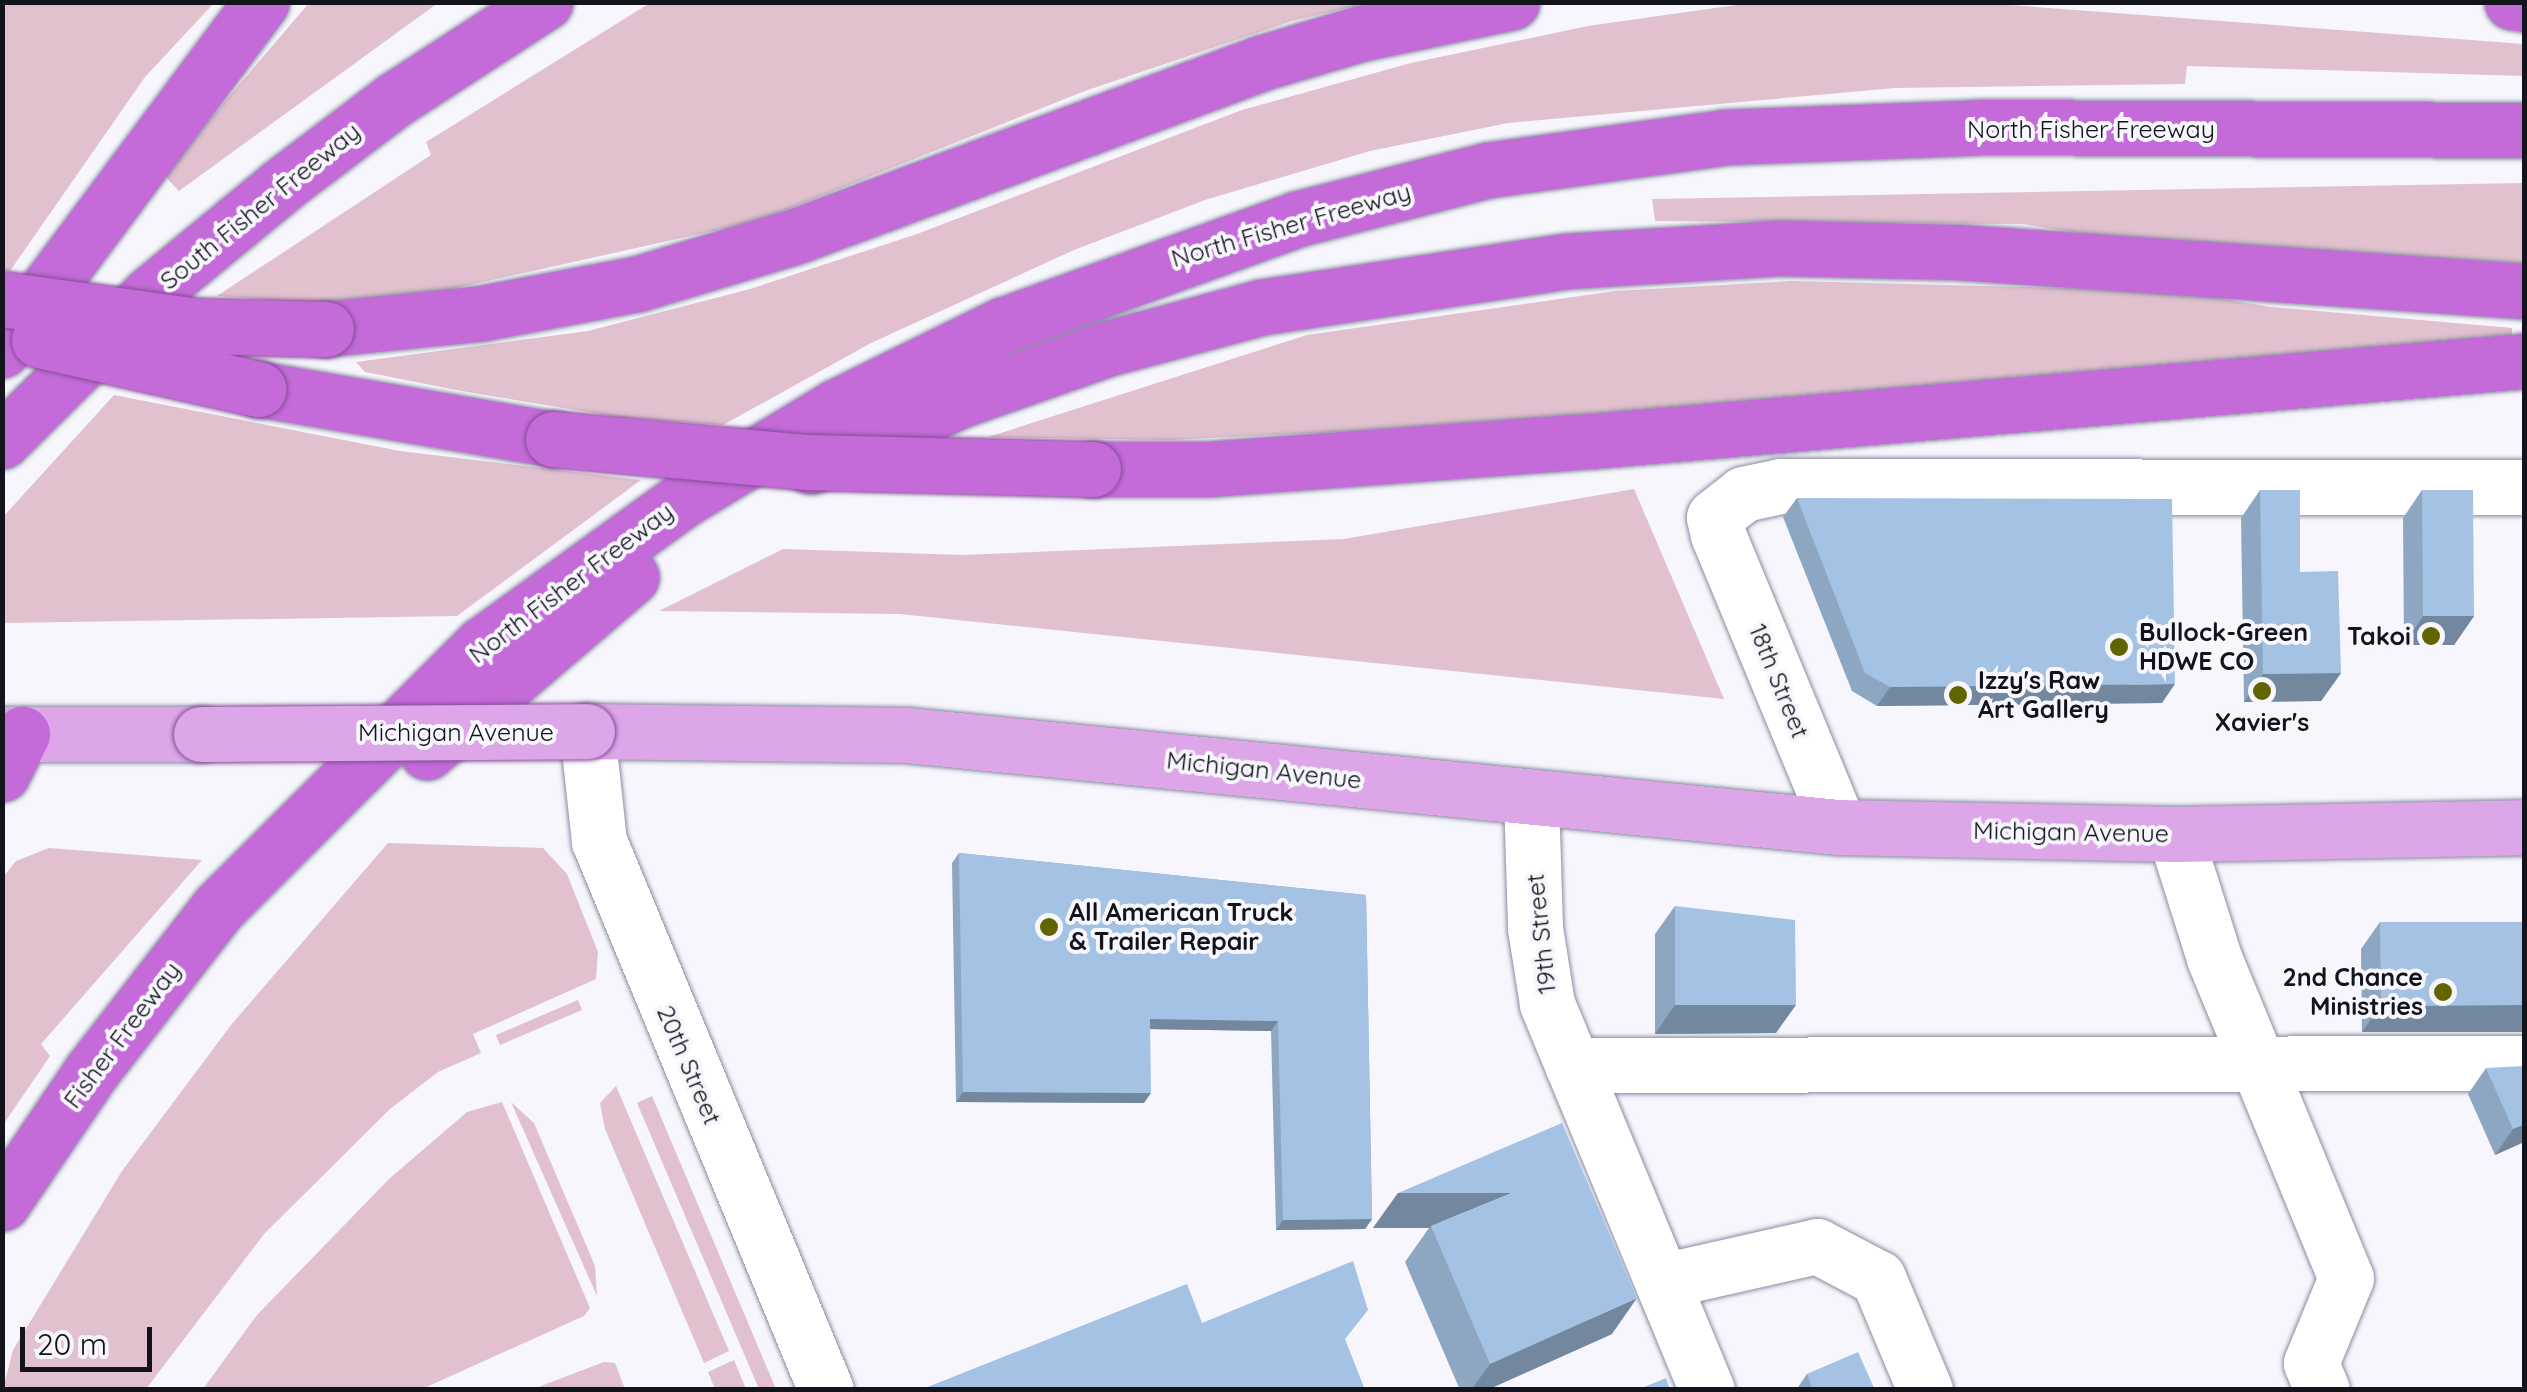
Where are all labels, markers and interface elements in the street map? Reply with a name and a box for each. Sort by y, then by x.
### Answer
street label: North Fisher Freeway [1967,114,2215,144]
street label: South Fisher Freeway [154,116,366,296]
street label: North Fisher Freeway [1168,176,1414,274]
street label: North Fisher Freeway [463,496,679,670]
place label: Bullock-Green HDWE CO [2139,618,2308,677]
street label: 18th Street [1743,619,1815,743]
place label: Takoi [2347,621,2411,651]
marker: Takoi [2420,625,2442,647]
marker: Bullock-Green HDWE CO [2108,636,2130,658]
place label: Izzy's Raw Art Gallery [1978,666,2109,725]
marker: Xavier's [2251,680,2273,702]
marker: Izzy's Raw Art Gallery [1947,684,1969,706]
place label: Xavier's [2215,707,2309,737]
street label: Michigan Avenue [358,717,554,747]
street label: Michigan Avenue [1165,745,1363,795]
street label: Michigan Avenue [1973,815,2169,849]
street label: 19th Street [1520,872,1562,996]
place label: All American Truck & Trailer Repair [1069,898,1293,957]
marker: All American Truck & Trailer Repair [1038,916,1060,938]
street label: Fisher Freeway [57,956,187,1114]
place label: 2nd Chance Ministries [2283,963,2423,1022]
marker: 2nd Chance Ministries [2432,981,2454,1003]
street label: 20th Street [650,1001,728,1129]
scale bar [25,1307,158,1369]
text: 20 m [37,1325,107,1363]

